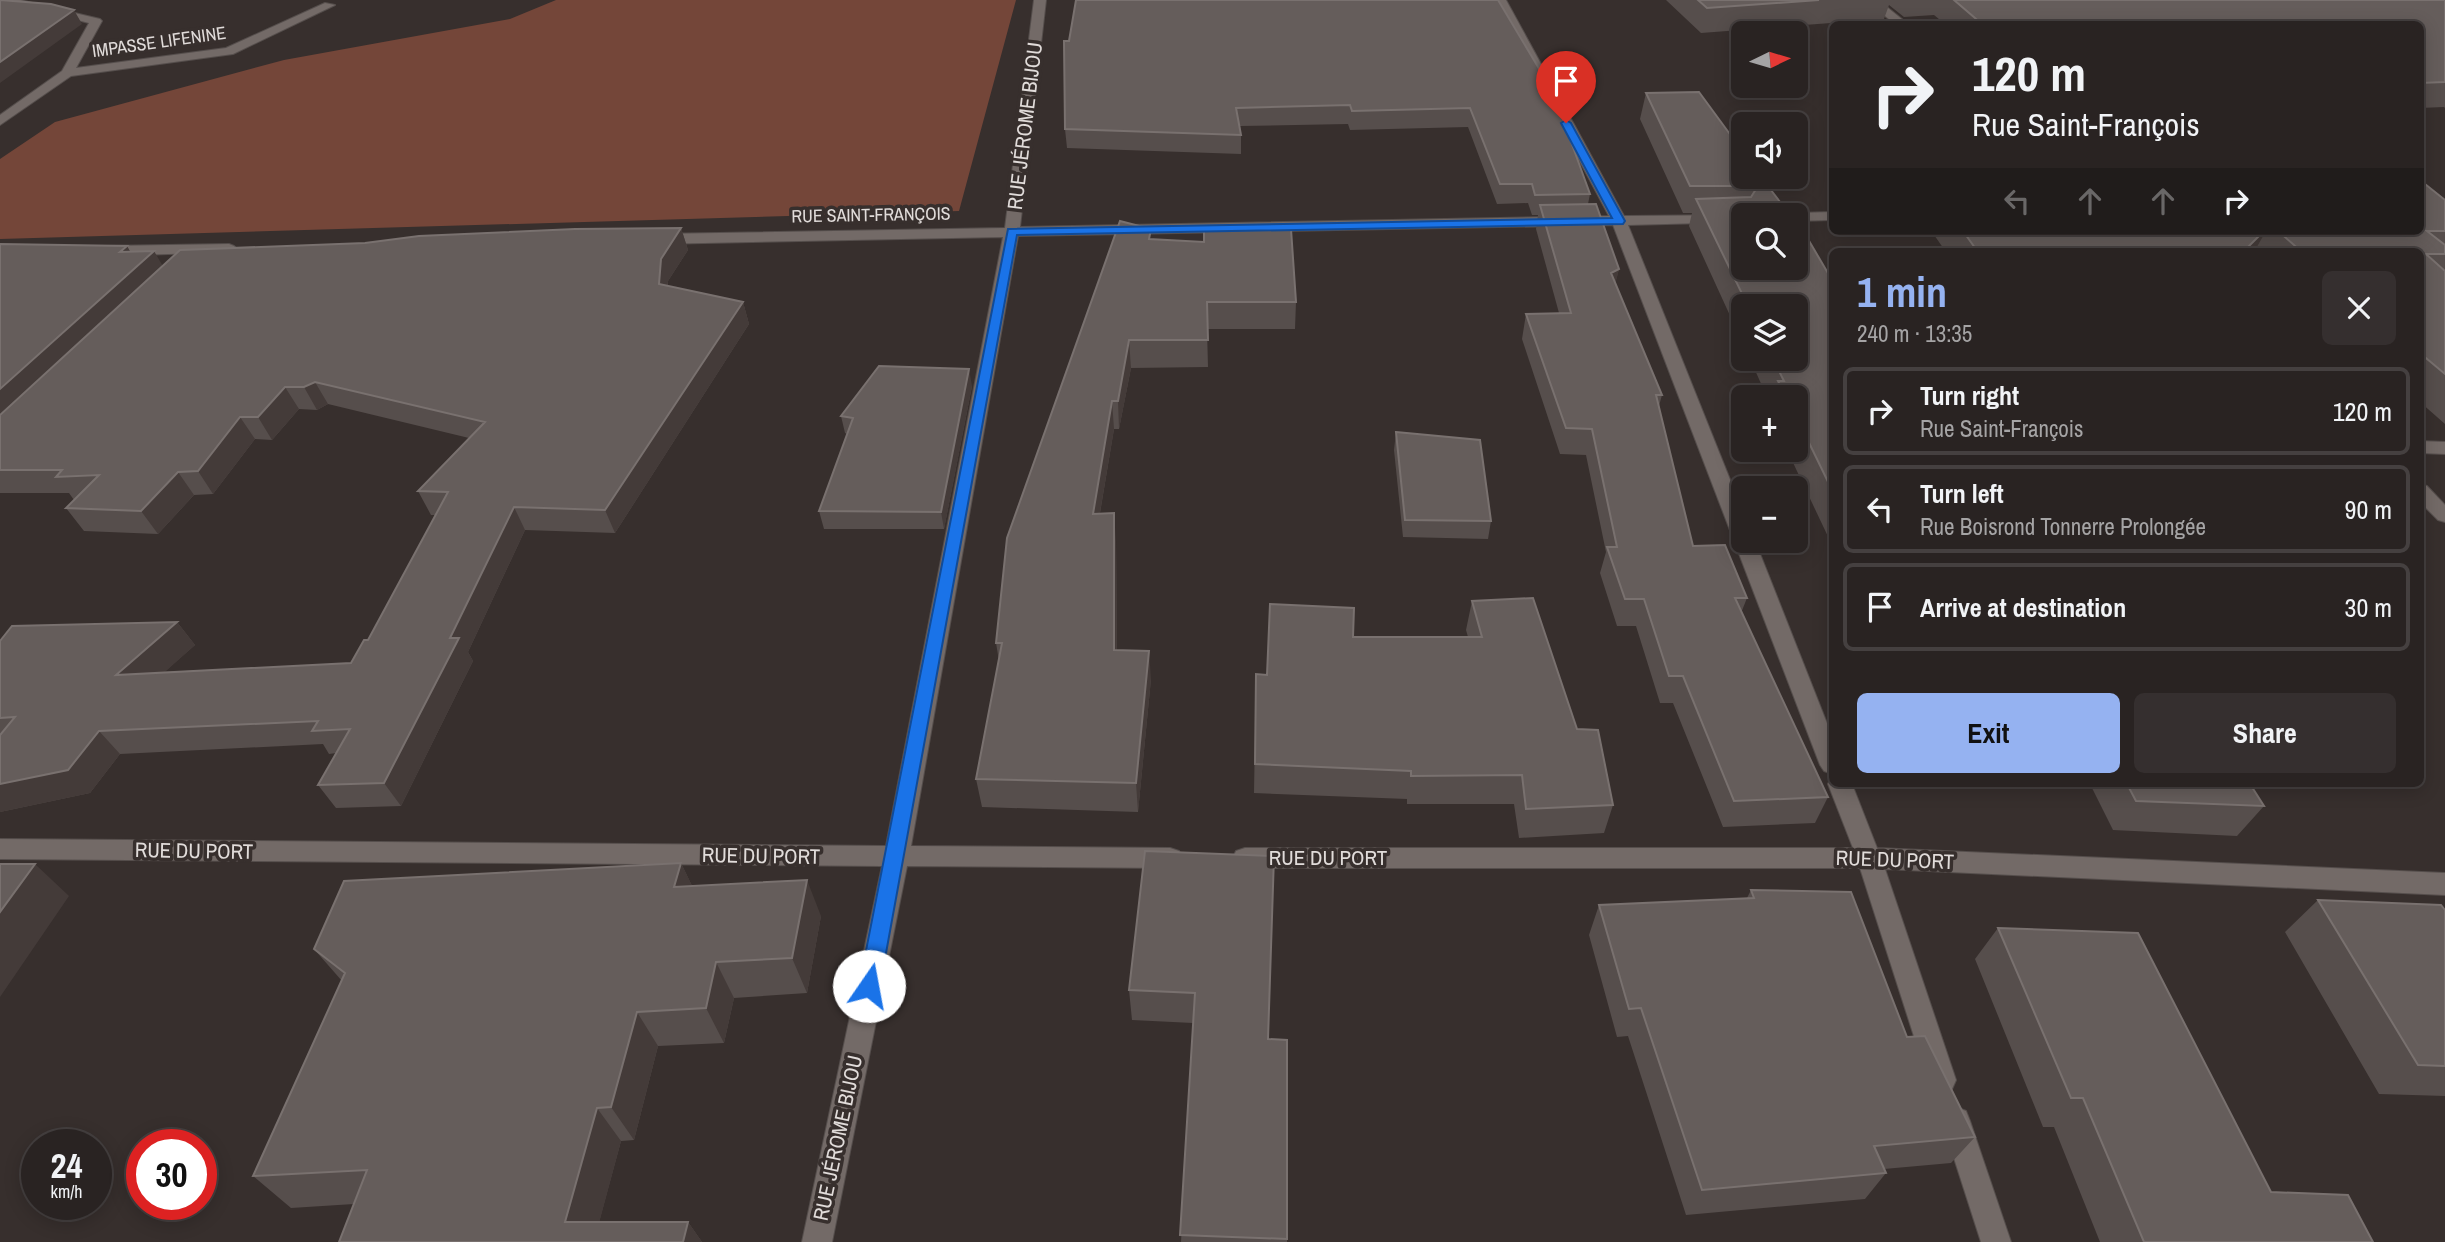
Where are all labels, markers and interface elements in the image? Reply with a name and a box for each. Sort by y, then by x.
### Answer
street label: IMPASSE LIFENINE [90,20,228,63]
north arrow [1731,21,1808,98]
map controls [1731,21,1808,553]
text: 120 m [1972,40,2086,106]
street label: RUE JÉROME BIJOU [1000,41,1049,211]
icon: right [1857,49,1948,140]
pin [1536,51,1596,123]
icon: arrive [1547,62,1585,100]
text: Rue Saint-François [1972,103,2200,146]
button: sound [1731,112,1808,189]
icon: left [1998,182,2036,220]
icon: ahead [2071,182,2109,220]
icon: ahead [2144,182,2182,220]
icon: right [2217,182,2255,220]
street label: RUE SAINT-FRANÇOIS [791,201,951,228]
button: search [1731,203,1808,280]
text: 1 min [1857,264,1947,320]
button: close [2322,271,2396,345]
button: layers [1731,294,1808,371]
text: 240 m · 13:35 [1857,318,1972,349]
text: Turn right [1920,378,2019,413]
button: + [1731,385,1808,462]
icon: right [1861,392,1899,430]
text: 120 m [2333,394,2392,429]
text: Rue Saint-François [1920,413,2084,444]
button: − [1731,476,1808,553]
text: Turn left [1920,476,2004,511]
icon: left [1861,490,1899,528]
text: 90 m [2345,492,2392,527]
text: Rue Boisrond Tonnerre Prolongée [1920,511,2206,542]
icon: arrive [1861,588,1899,626]
text: Arrive at destination [1920,590,2126,625]
text: 30 m [2345,590,2392,625]
button: Exit [1857,693,2120,773]
button: Share [2134,693,2396,773]
street label: RUE DU PORT [135,835,254,866]
street label: RUE DU PORT [702,840,821,871]
street label: RUE DU PORT [1269,843,1388,872]
street label: RUE DU PORT [1835,843,1955,876]
position arrow [832,949,906,1023]
street label: RUE JÉROME BIJOU [806,1053,869,1223]
speed limit sign: 30 [126,1129,217,1220]
text: 24 [51,1142,82,1189]
text: km/h [51,1179,83,1204]

